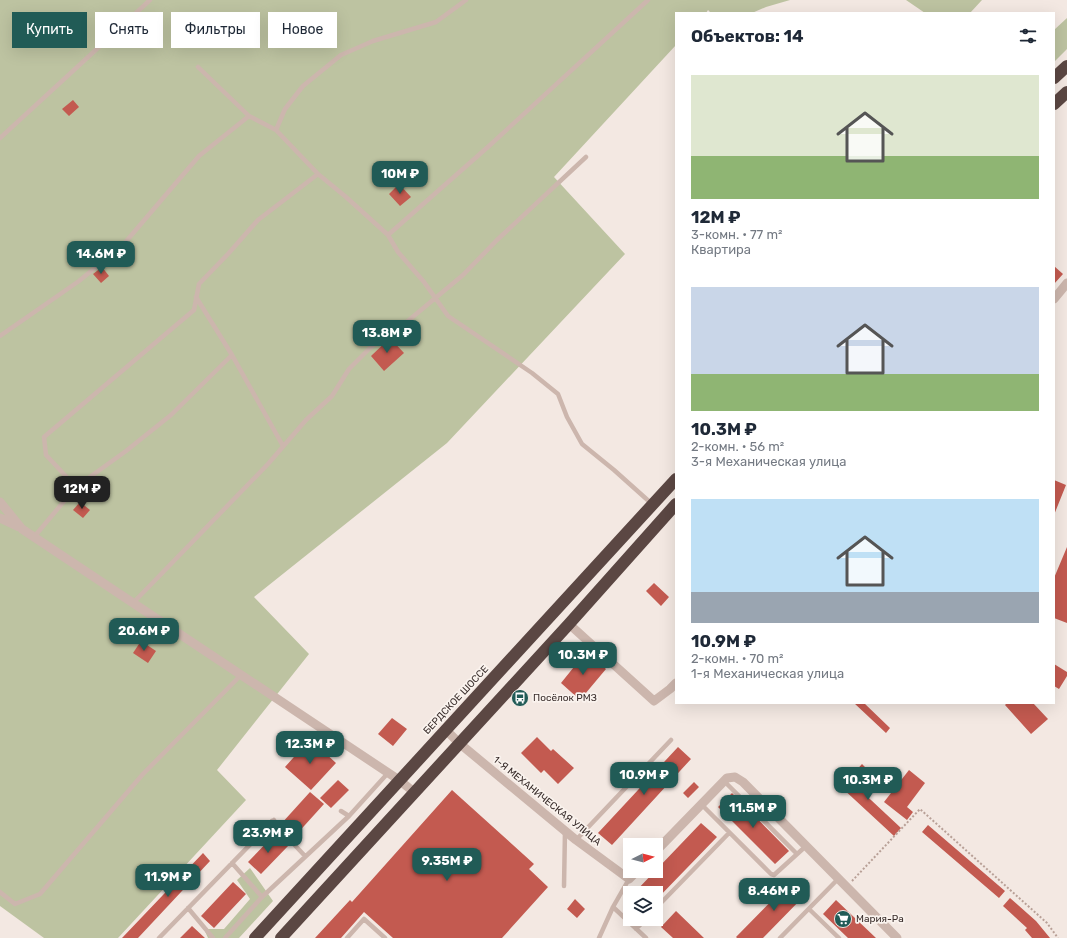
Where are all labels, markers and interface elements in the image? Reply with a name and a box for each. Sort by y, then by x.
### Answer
chip: Купить [12,12,87,48]
chip: Снять [95,12,163,48]
chip: Фильтры [171,12,260,48]
chip: Новое [268,12,337,48]
icon: filters [1017,25,1039,47]
text: Объектов: 14 [691,26,804,46]
icon: home [829,101,901,173]
pin: 10M ₽ [372,161,428,195]
text: 10M ₽ [381,166,419,181]
text: 12M ₽ [691,207,740,227]
text: 3-комн. · 77 m² [691,227,782,242]
pin: 14.6M ₽ [64,241,138,275]
text: Квартира [691,242,751,257]
text: 14.6M ₽ [76,246,126,261]
icon: home [829,313,901,385]
pin: 13.8M ₽ [350,320,424,354]
text: 13.8M ₽ [362,325,412,340]
text: 10.3M ₽ [691,419,757,439]
text: 2-комн. · 56 m² [691,439,784,454]
text: 3-я Механическая улица [691,454,846,469]
pin: 12M ₽ [54,476,110,510]
text: 12M ₽ [63,481,101,496]
icon: home [829,525,901,597]
pin: 20.6M ₽ [107,618,181,652]
text: 20.6M ₽ [118,623,170,638]
text: 10.9M ₽ [691,631,756,651]
pin: 10.3M ₽ [546,642,620,676]
text: 10.3M ₽ [558,647,608,662]
text: 2-комн. · 70 m² [691,651,784,666]
street label: БЕРДСКОЕ ШОССЕ [421,663,491,737]
text: 1-я Механическая улица [691,666,844,681]
bus stop icon: Посёлок РМЗ [510,688,530,708]
place label: Посёлок РМЗ [533,692,597,704]
pin: 12.3M ₽ [273,731,347,765]
text: 12.3M ₽ [285,736,335,751]
street label: 1-Я МЕХАНИЧЕСКАЯ УЛИЦА [491,754,604,848]
pin: 10.9M ₽ [607,762,681,796]
text: 10.9M ₽ [619,767,669,782]
pin: 10.3M ₽ [831,767,905,801]
text: 10.3M ₽ [843,772,893,787]
pin: 11.5M ₽ [716,795,790,829]
text: 11.5M ₽ [729,800,777,815]
pin: 23.9M ₽ [231,820,305,854]
text: 23.9M ₽ [242,825,294,840]
north arrow [623,838,663,878]
map controls [623,838,663,926]
pin: 9.35M ₽ [410,848,484,882]
text: 9.35M ₽ [421,853,473,868]
pin: 11.9M ₽ [131,864,205,898]
text: 11.9M ₽ [144,869,192,884]
pin: 8.46M ₽ [737,878,811,912]
text: 8.46M ₽ [748,883,800,898]
button: layers [623,886,663,926]
supermarket icon: Мария-Ра [833,909,853,929]
place label: Мария-Ра [856,913,904,925]

